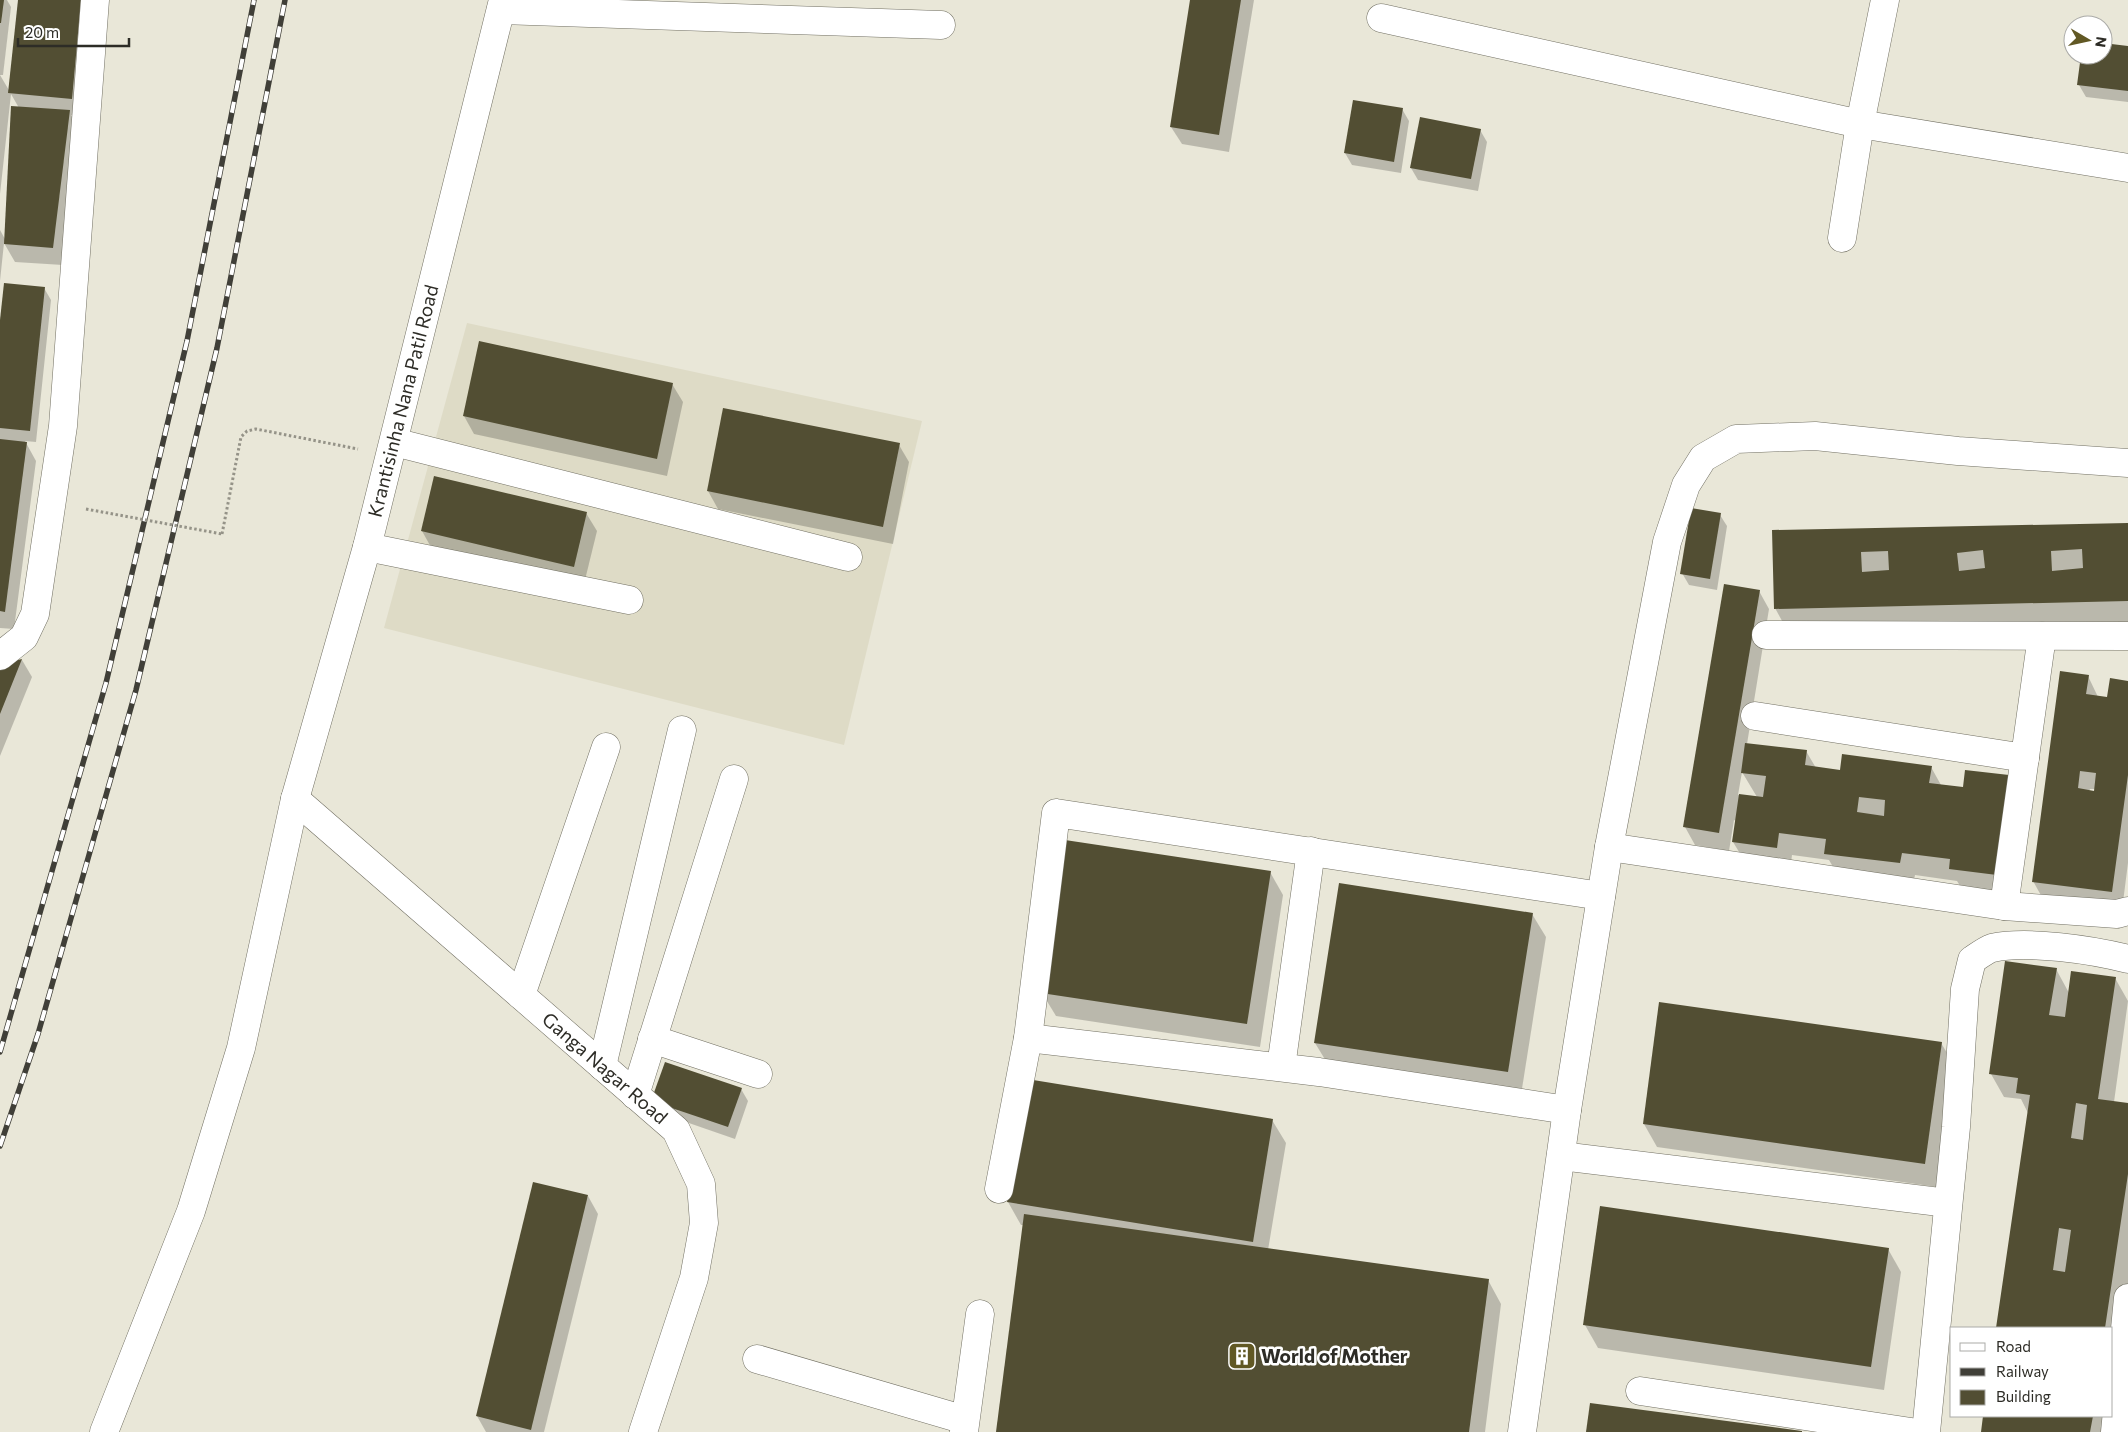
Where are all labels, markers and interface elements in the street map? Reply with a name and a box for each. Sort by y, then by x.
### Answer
scale bar [18,15,129,47]
north arrow [2063,15,2113,65]
text: 20 m [25,23,59,41]
text: N [2092,36,2111,49]
street label: Krantisinha Nana Patil Road [362,282,443,519]
street label: Ganga Nagar Road [538,1007,673,1128]
legend [1950,1327,2113,1417]
text: Road [1996,1337,2031,1355]
building icon: World of Mother [1227,1341,1257,1371]
place label: World of Mother [1261,1344,1408,1367]
text: Railway [1996,1362,2049,1380]
text: Building [1996,1387,2051,1405]

